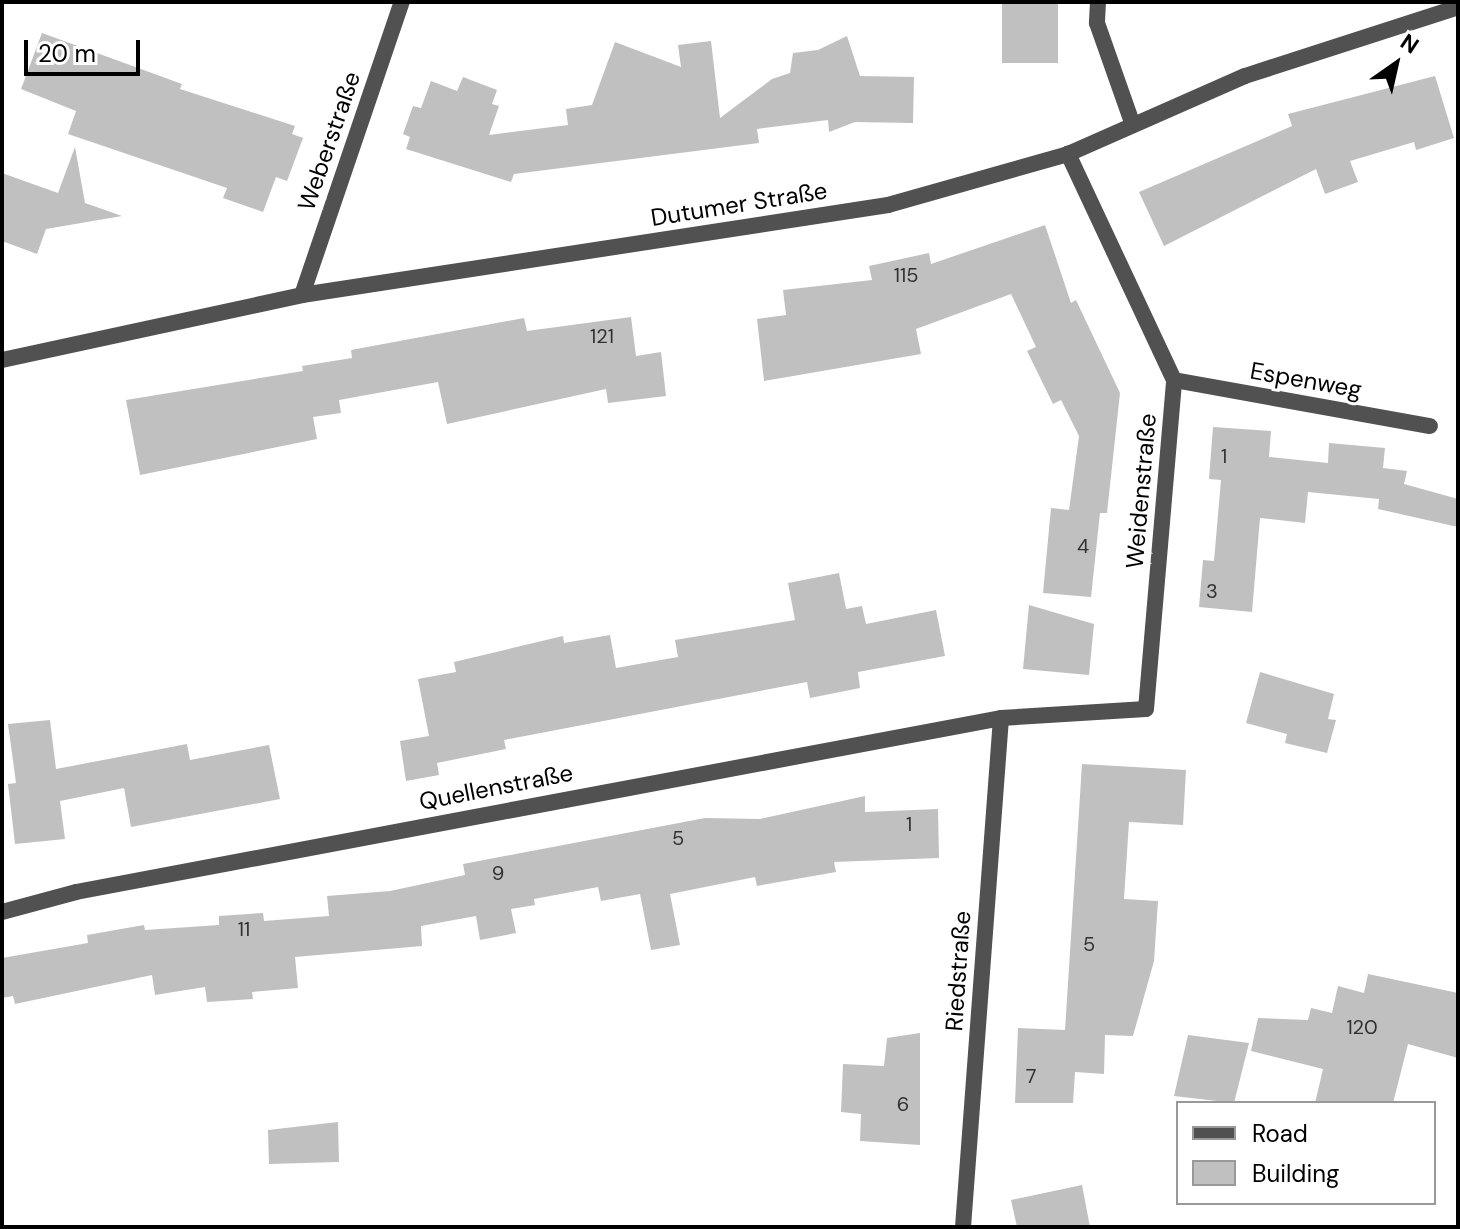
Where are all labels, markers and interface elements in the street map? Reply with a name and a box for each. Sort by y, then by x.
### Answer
scale bar [28,24,144,74]
north arrow [1356,24,1436,104]
text: N [1395,27,1424,60]
text: 20 m [38,38,96,69]
street label: Weberstraße [292,68,366,214]
street label: Dutumer Straße [649,176,829,232]
house number: 115 [894,263,918,287]
house number: 121 [590,324,614,348]
street label: Espenweg [1248,356,1364,404]
street label: Weidenstraße [1120,412,1162,570]
house number: 1 [1221,444,1227,468]
house number: 4 [1077,534,1089,558]
house number: 3 [1206,579,1218,603]
street label: Quellenstraße [417,758,575,816]
house number: 1 [906,812,912,836]
house number: 5 [672,826,684,850]
house number: 9 [492,861,504,885]
street label: Riedstraße [939,910,977,1032]
house number: 11 [238,917,250,941]
house number: 5 [1083,932,1095,956]
house number: 120 [1346,1015,1378,1039]
house number: 7 [1026,1064,1036,1088]
house number: 6 [897,1092,909,1116]
legend [1176,1101,1436,1205]
text: Road [1252,1118,1308,1149]
text: Building [1252,1158,1339,1189]

